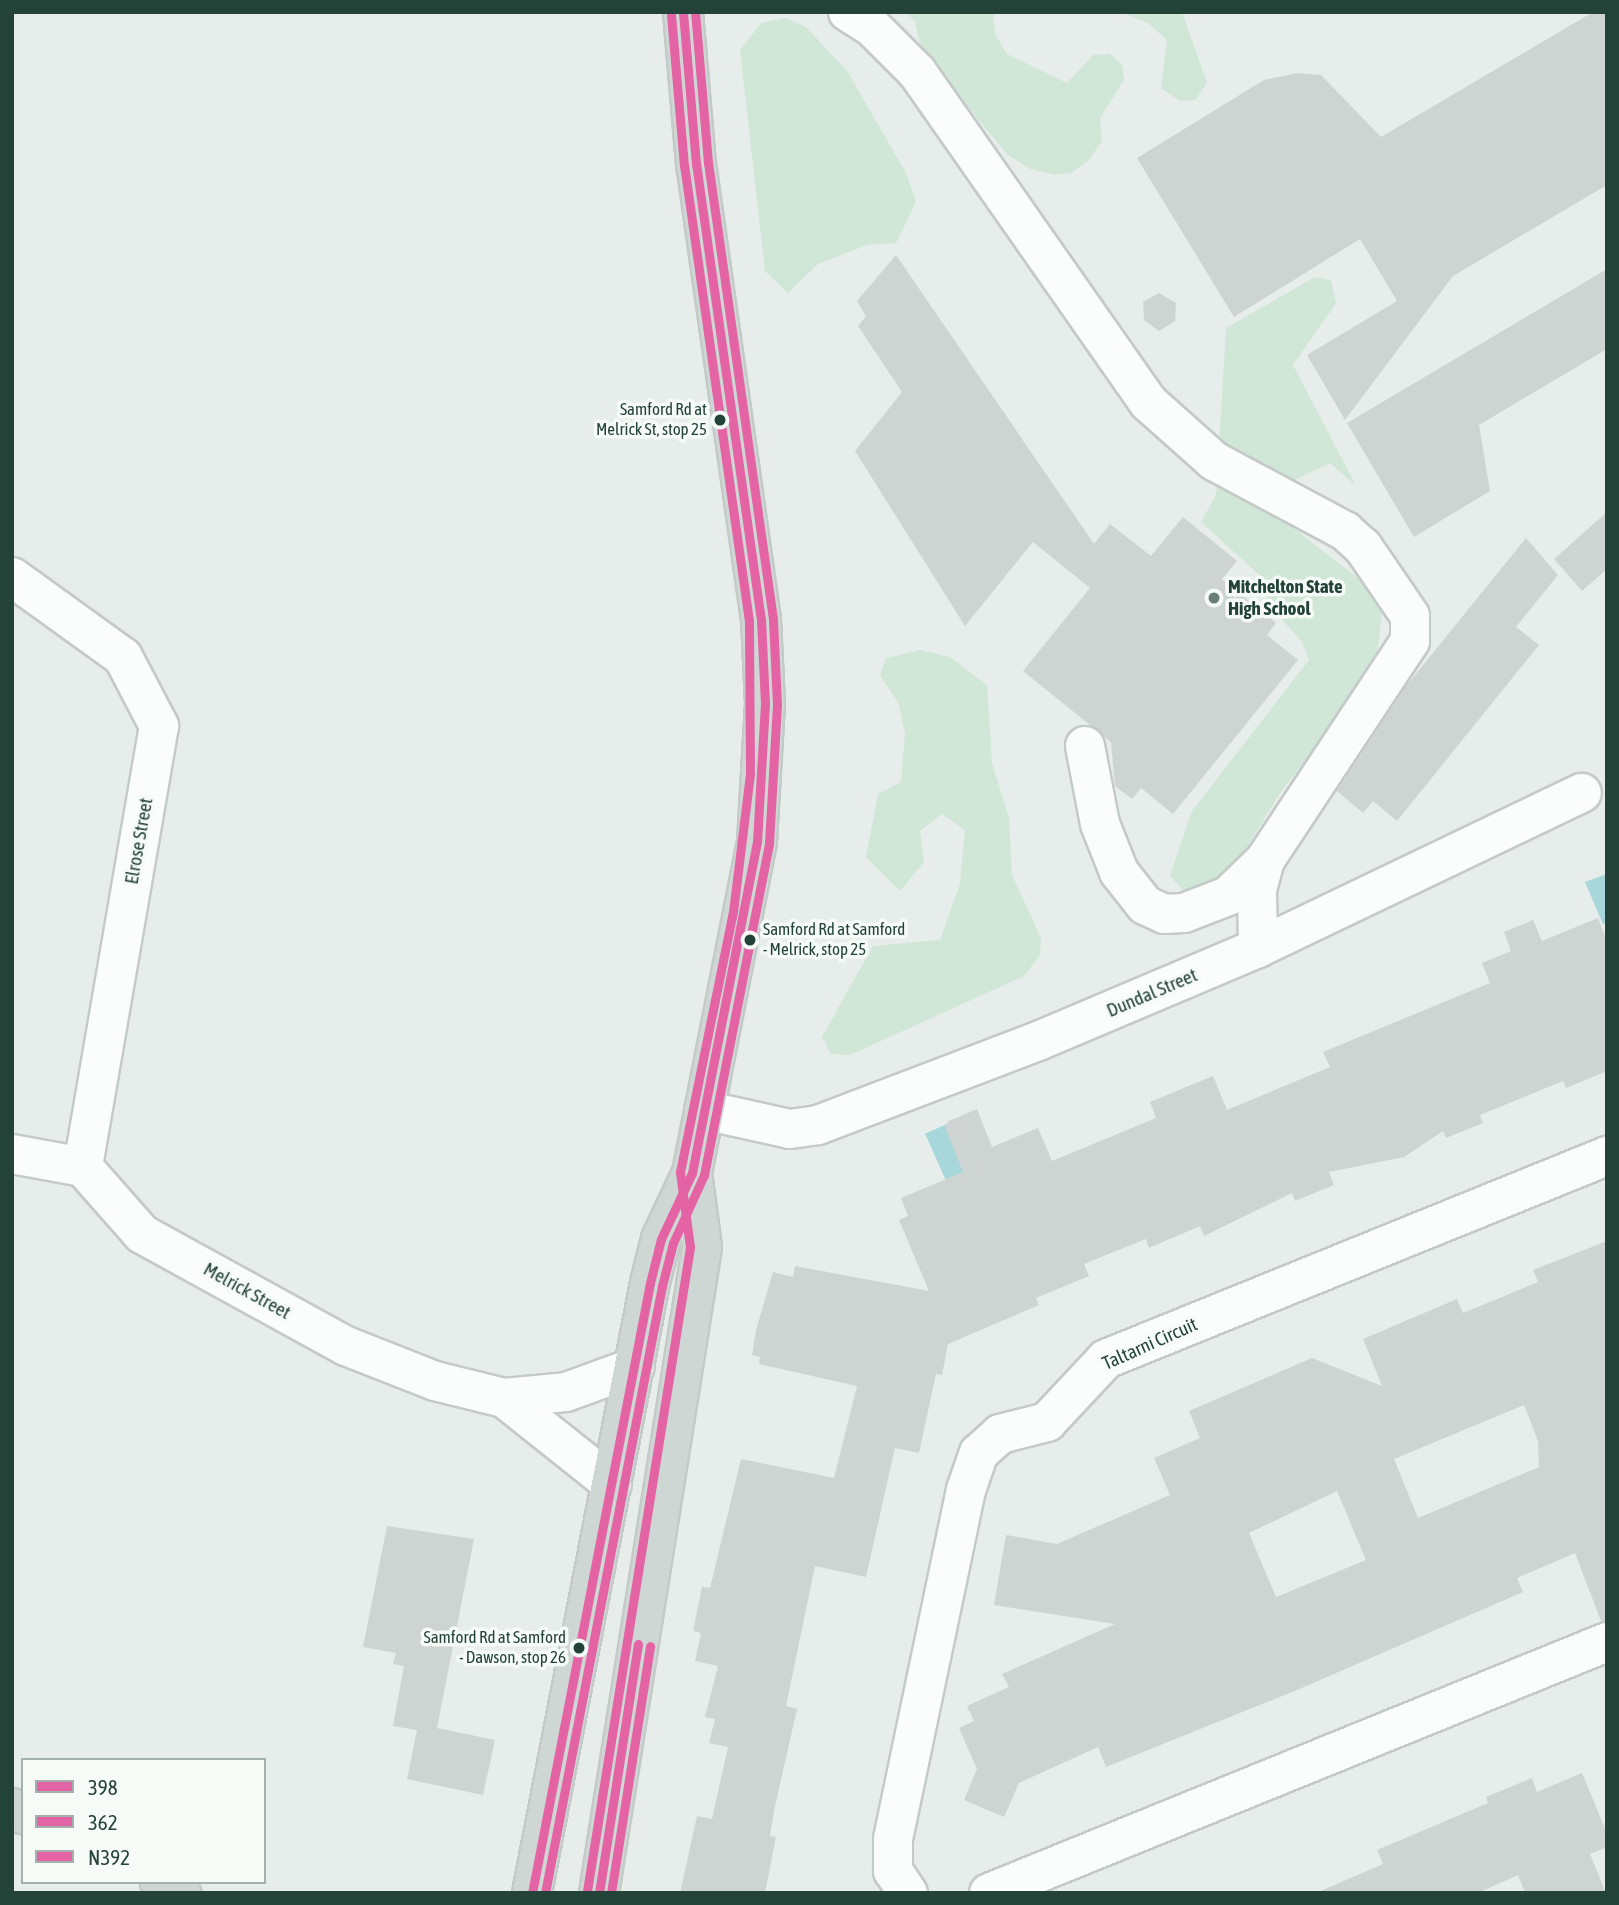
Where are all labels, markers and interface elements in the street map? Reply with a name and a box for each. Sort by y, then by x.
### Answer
place label: Samford Rd at Melrick St, stop 25 [596,400,707,440]
marker: Samford Rd at Melrick St, stop 25 [713,413,727,427]
place label: Mitchelton State High School [1228,576,1343,620]
marker: Mitchelton State High School [1206,590,1222,606]
street label: Elrose Street [120,796,158,886]
place label: Samford Rd at Samford - Melrick, stop 25 [763,920,905,960]
marker: Samford Rd at Samford - Melrick, stop 25 [743,933,757,947]
street label: Dundal Street [1103,964,1201,1022]
street label: Melrick Street [199,1258,295,1324]
street label: Taltarni Circuit [1099,1313,1201,1375]
place label: Samford Rd at Samford - Dawson, stop 26 [424,1628,566,1668]
marker: Samford Rd at Samford - Dawson, stop 26 [572,1641,586,1655]
legend [21,1758,266,1884]
text: 398 [88,1775,118,1799]
text: 362 [88,1810,118,1834]
text: N392 [88,1845,130,1869]

